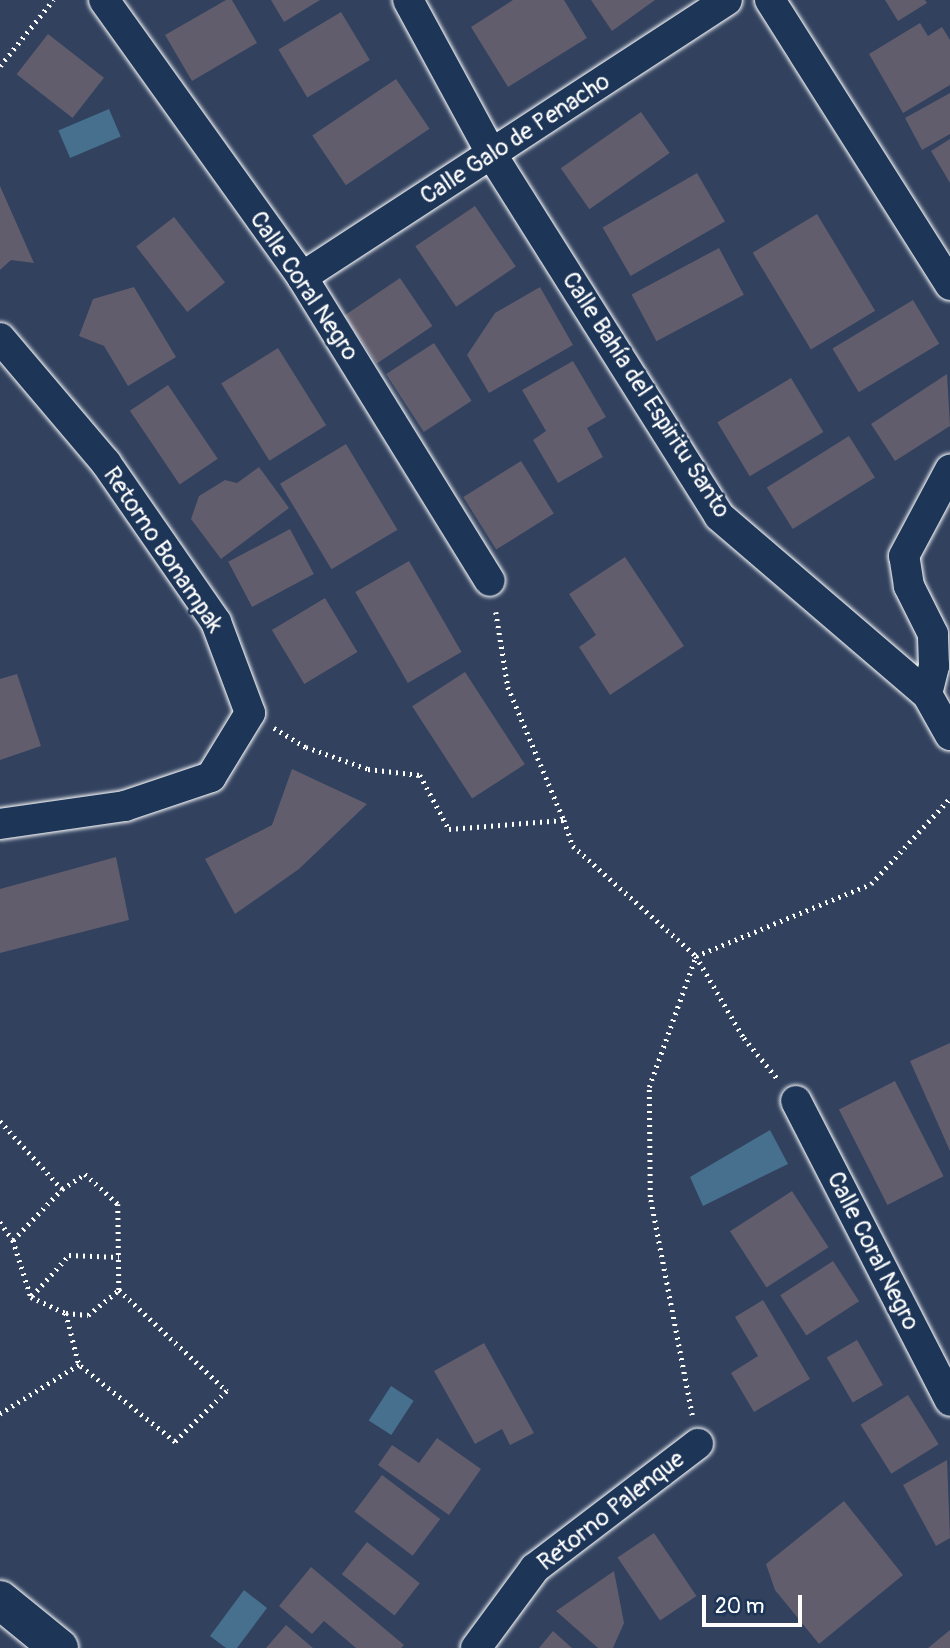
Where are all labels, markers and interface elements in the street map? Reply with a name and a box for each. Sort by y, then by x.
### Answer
street label: Calle Galo de Penacho [415,67,615,211]
street label: Calle Coral Negro [243,206,365,366]
street label: Calle Bahía del Espiritu Santo [556,267,736,523]
street label: Retorno Bonampak [97,462,229,638]
street label: Calle Coral Negro [821,1167,925,1335]
street label: Retorno Palenque [532,1445,690,1577]
scale bar [705,1582,805,1626]
text: 20 m [715,1593,764,1620]

